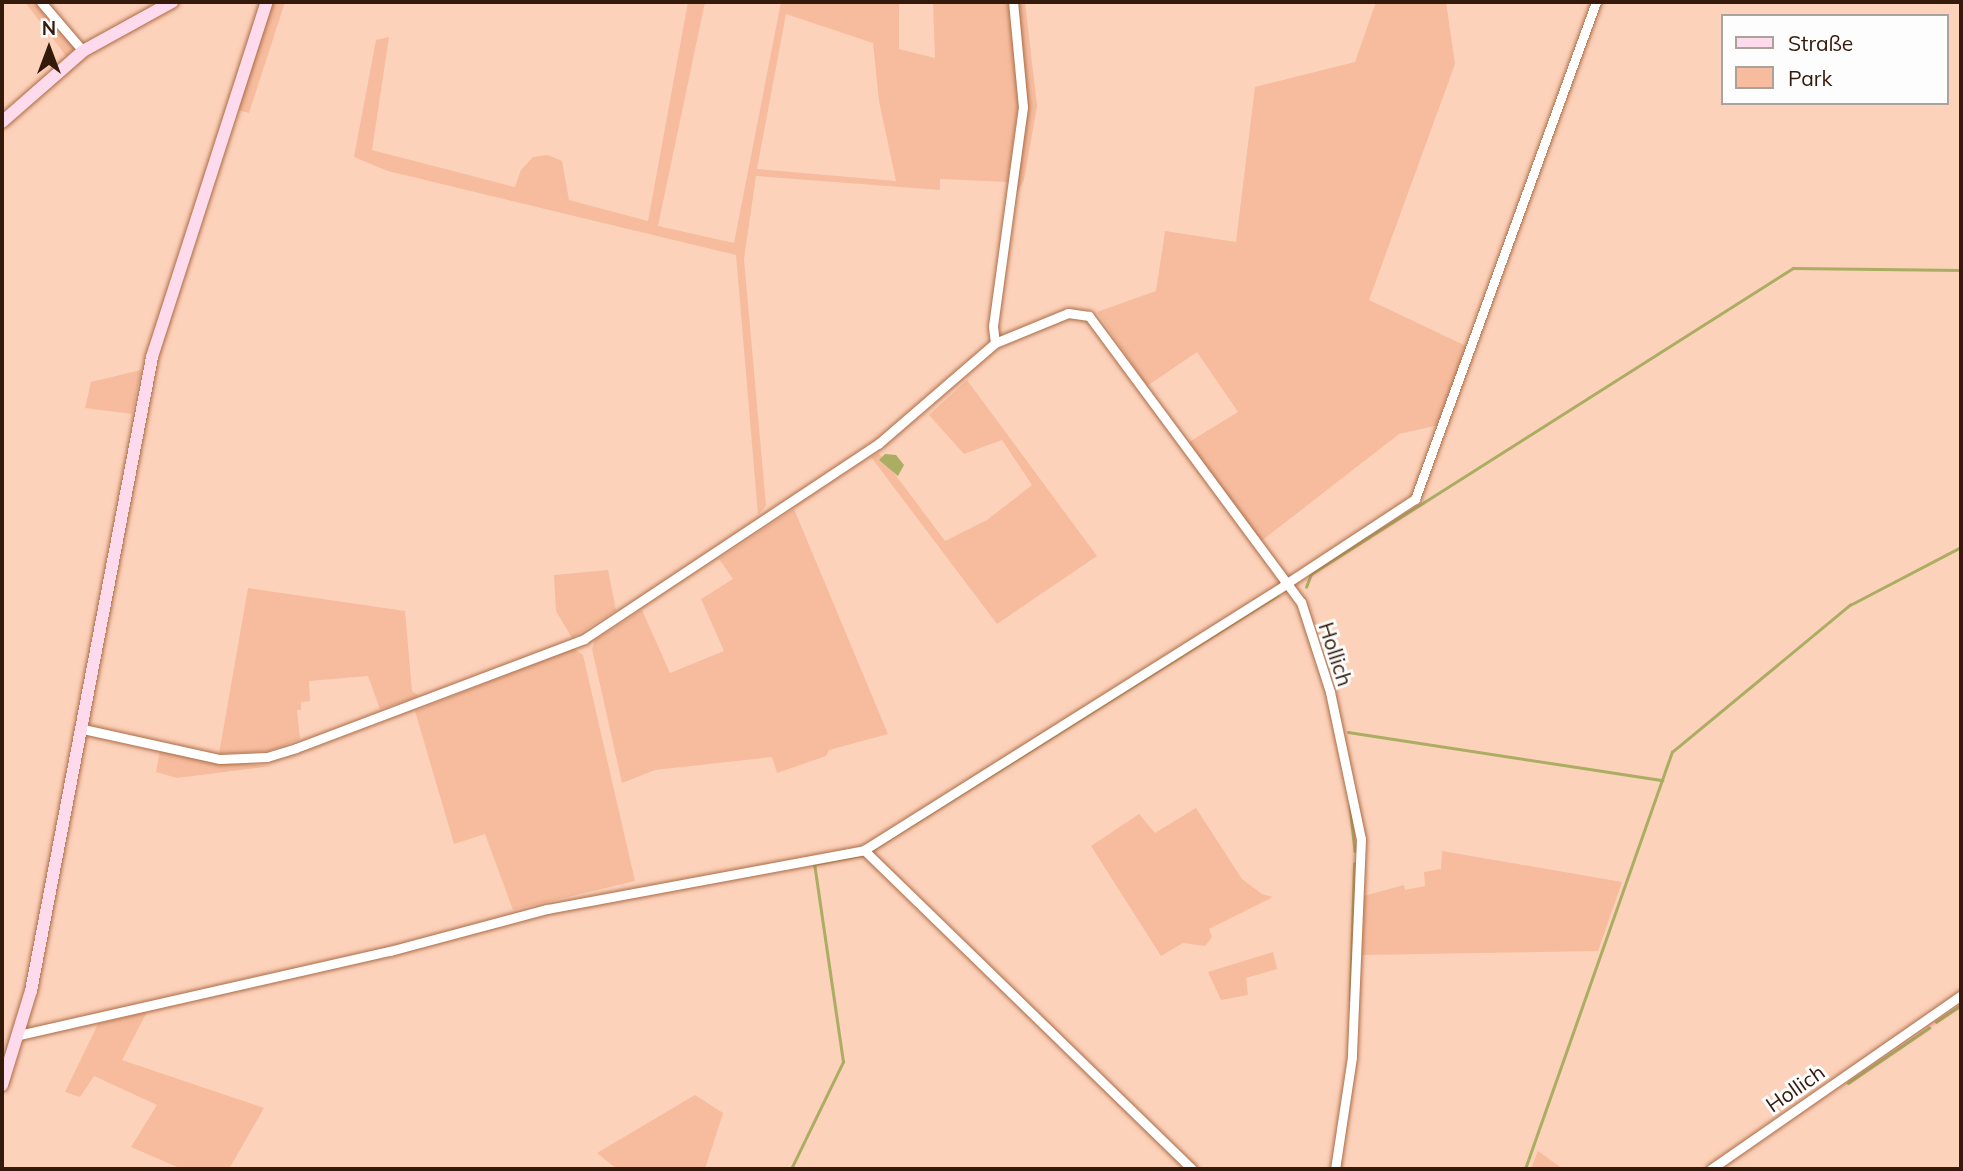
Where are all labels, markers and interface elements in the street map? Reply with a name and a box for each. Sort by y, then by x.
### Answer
north arrow [14,14,84,84]
legend [1722,14,1949,105]
text: N [42,16,56,40]
text: Straße [1788,30,1853,56]
text: Park [1788,65,1832,91]
street label: Hollich [1314,619,1358,689]
street label: Hollich [1761,1059,1829,1117]

